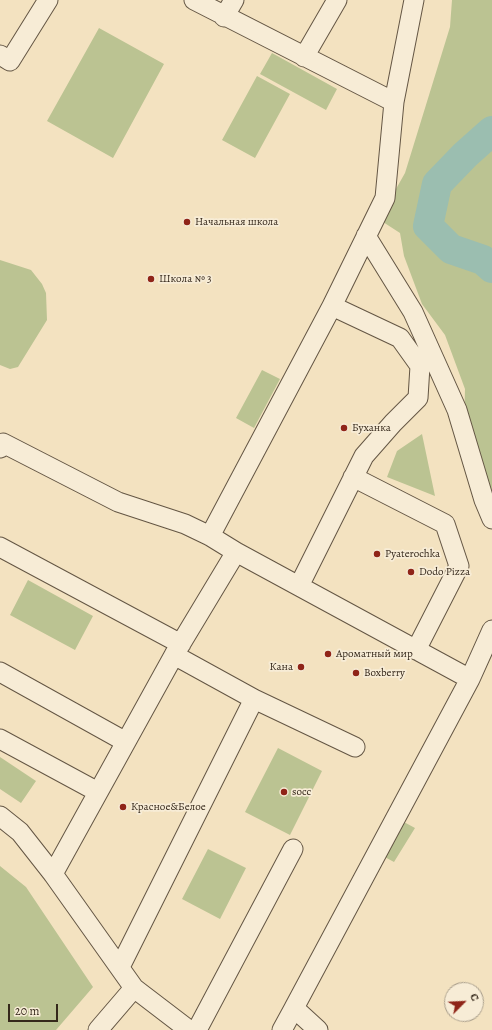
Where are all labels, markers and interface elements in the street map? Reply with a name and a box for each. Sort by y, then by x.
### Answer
place label: Начальная школа [195,215,278,229]
marker: Начальная школа [182,217,192,227]
place label: Школа № 3 [159,272,212,286]
marker: Школа № 3 [146,274,156,284]
place label: Буханка [352,421,391,435]
marker: Буханка [339,423,349,433]
place label: Pyaterochka [385,547,440,561]
marker: Pyaterochka [372,549,382,559]
place label: Dodo Pizza [419,565,470,579]
marker: Dodo Pizza [406,567,416,577]
place label: Ароматный мир [336,647,413,661]
marker: Ароматный мир [323,649,333,659]
place label: Кана [270,660,293,674]
marker: Кана [296,662,306,672]
place label: Boxberry [364,666,405,680]
marker: Boxberry [351,668,361,678]
place label: socc [292,785,311,799]
marker: socc [279,787,289,797]
place label: Красное&Белое [131,800,206,814]
marker: Красное&Белое [118,802,128,812]
north arrow [444,982,484,1022]
text: С [466,991,483,1003]
scale bar [10,996,60,1022]
text: 20 m [15,1003,39,1019]

